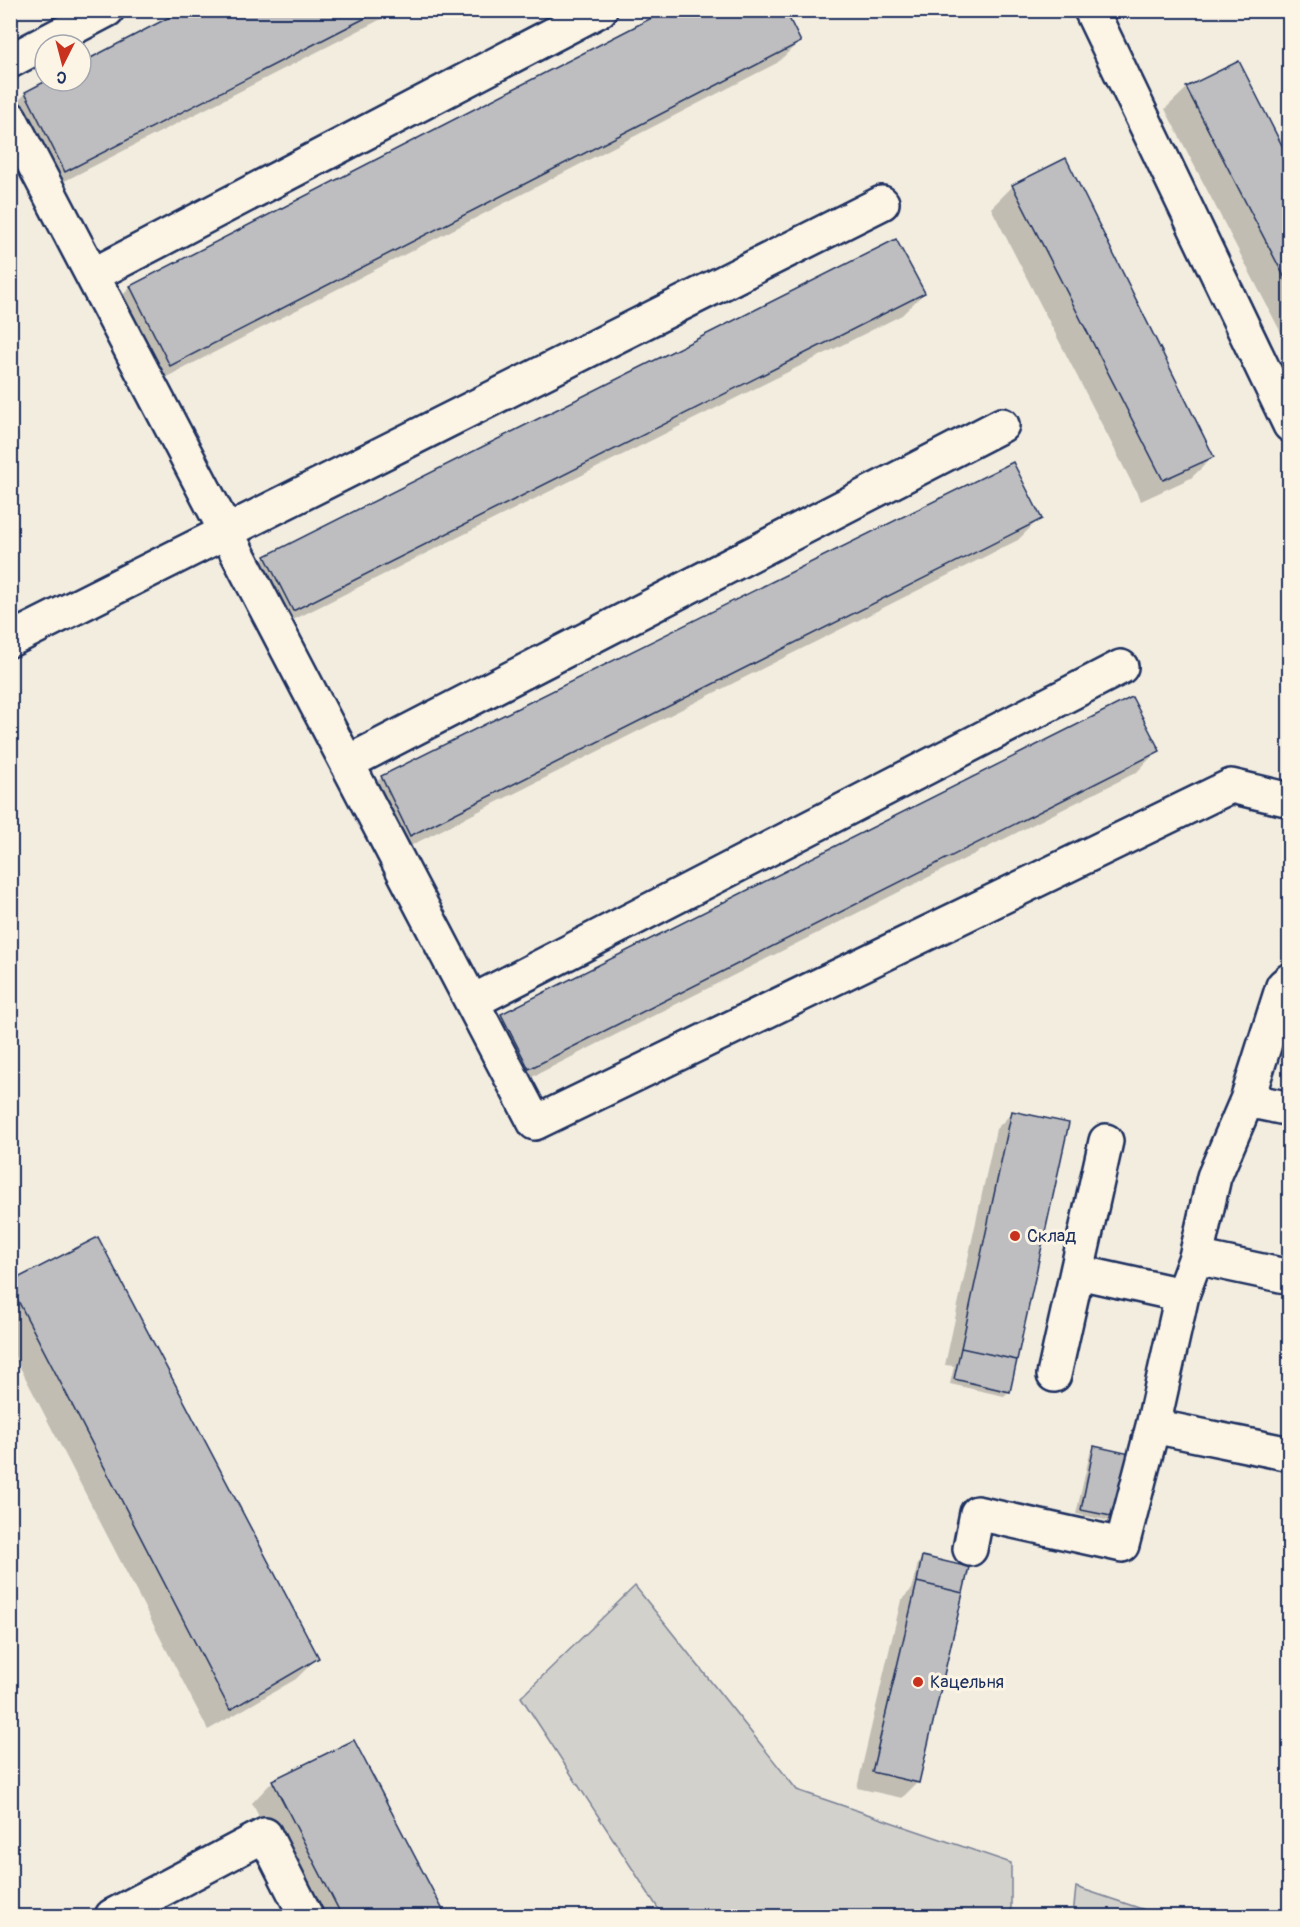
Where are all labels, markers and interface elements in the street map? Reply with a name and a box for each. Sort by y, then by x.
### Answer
north arrow [33,33,93,93]
text: С [55,66,67,87]
place label: Склад [1027,1225,1076,1248]
marker: Склад [1008,1229,1022,1243]
place label: Кацельня [930,1671,1004,1694]
marker: Кацельня [911,1675,925,1689]

